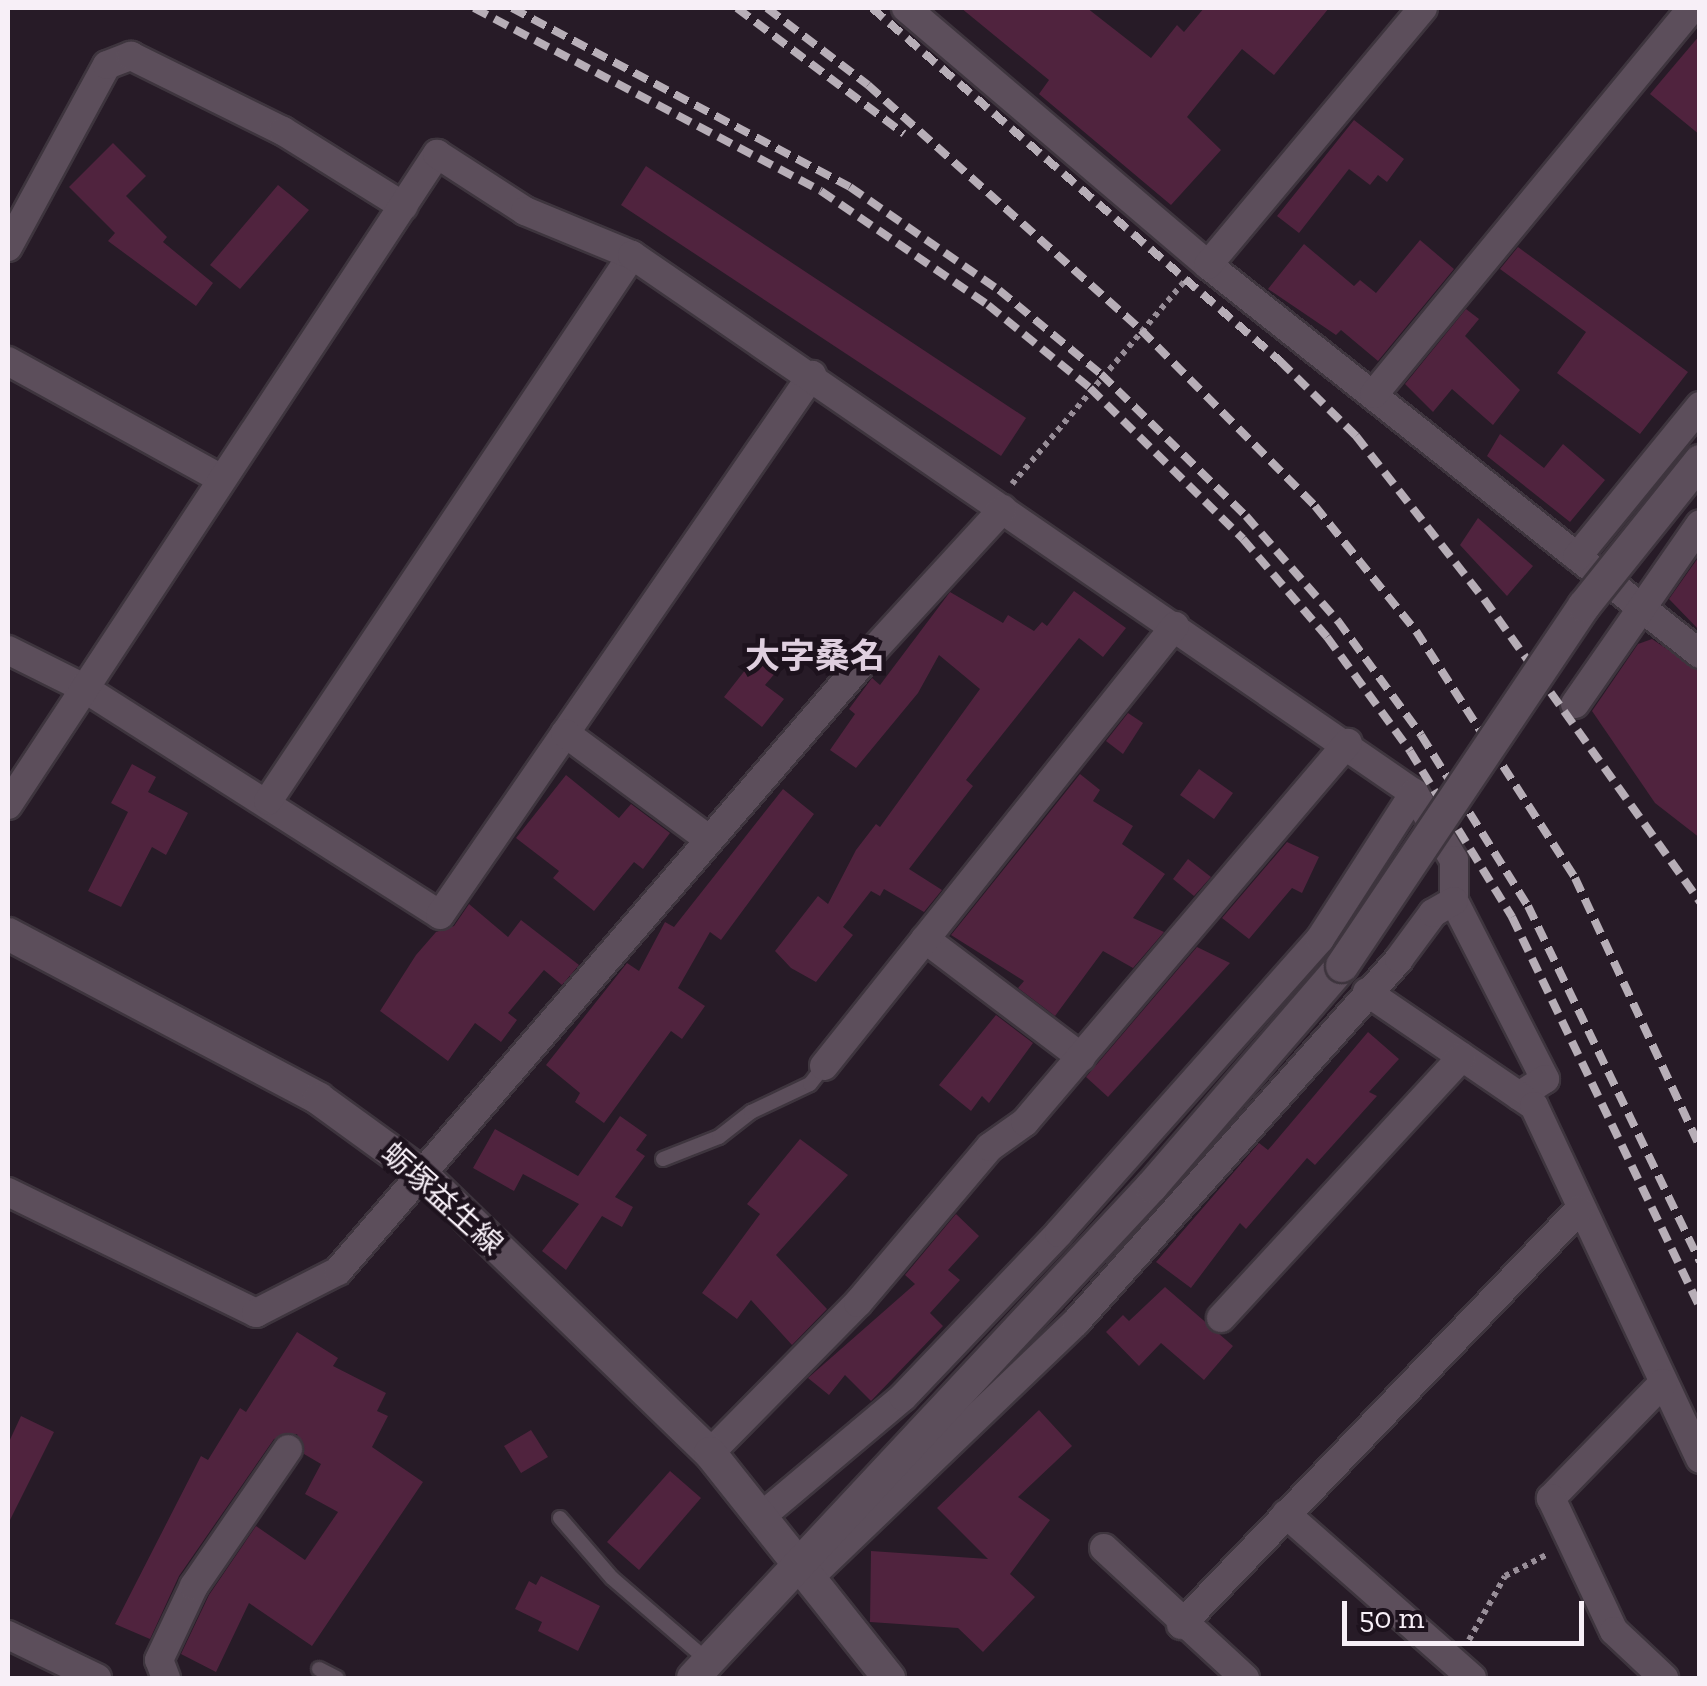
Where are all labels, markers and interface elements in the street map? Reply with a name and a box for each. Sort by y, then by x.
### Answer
district label: 大字桑名 [745,635,885,677]
street label: 蛎塚益生線 [374,1135,510,1263]
scale bar [1347,1581,1590,1643]
text: 50 m [1359,1600,1424,1636]

